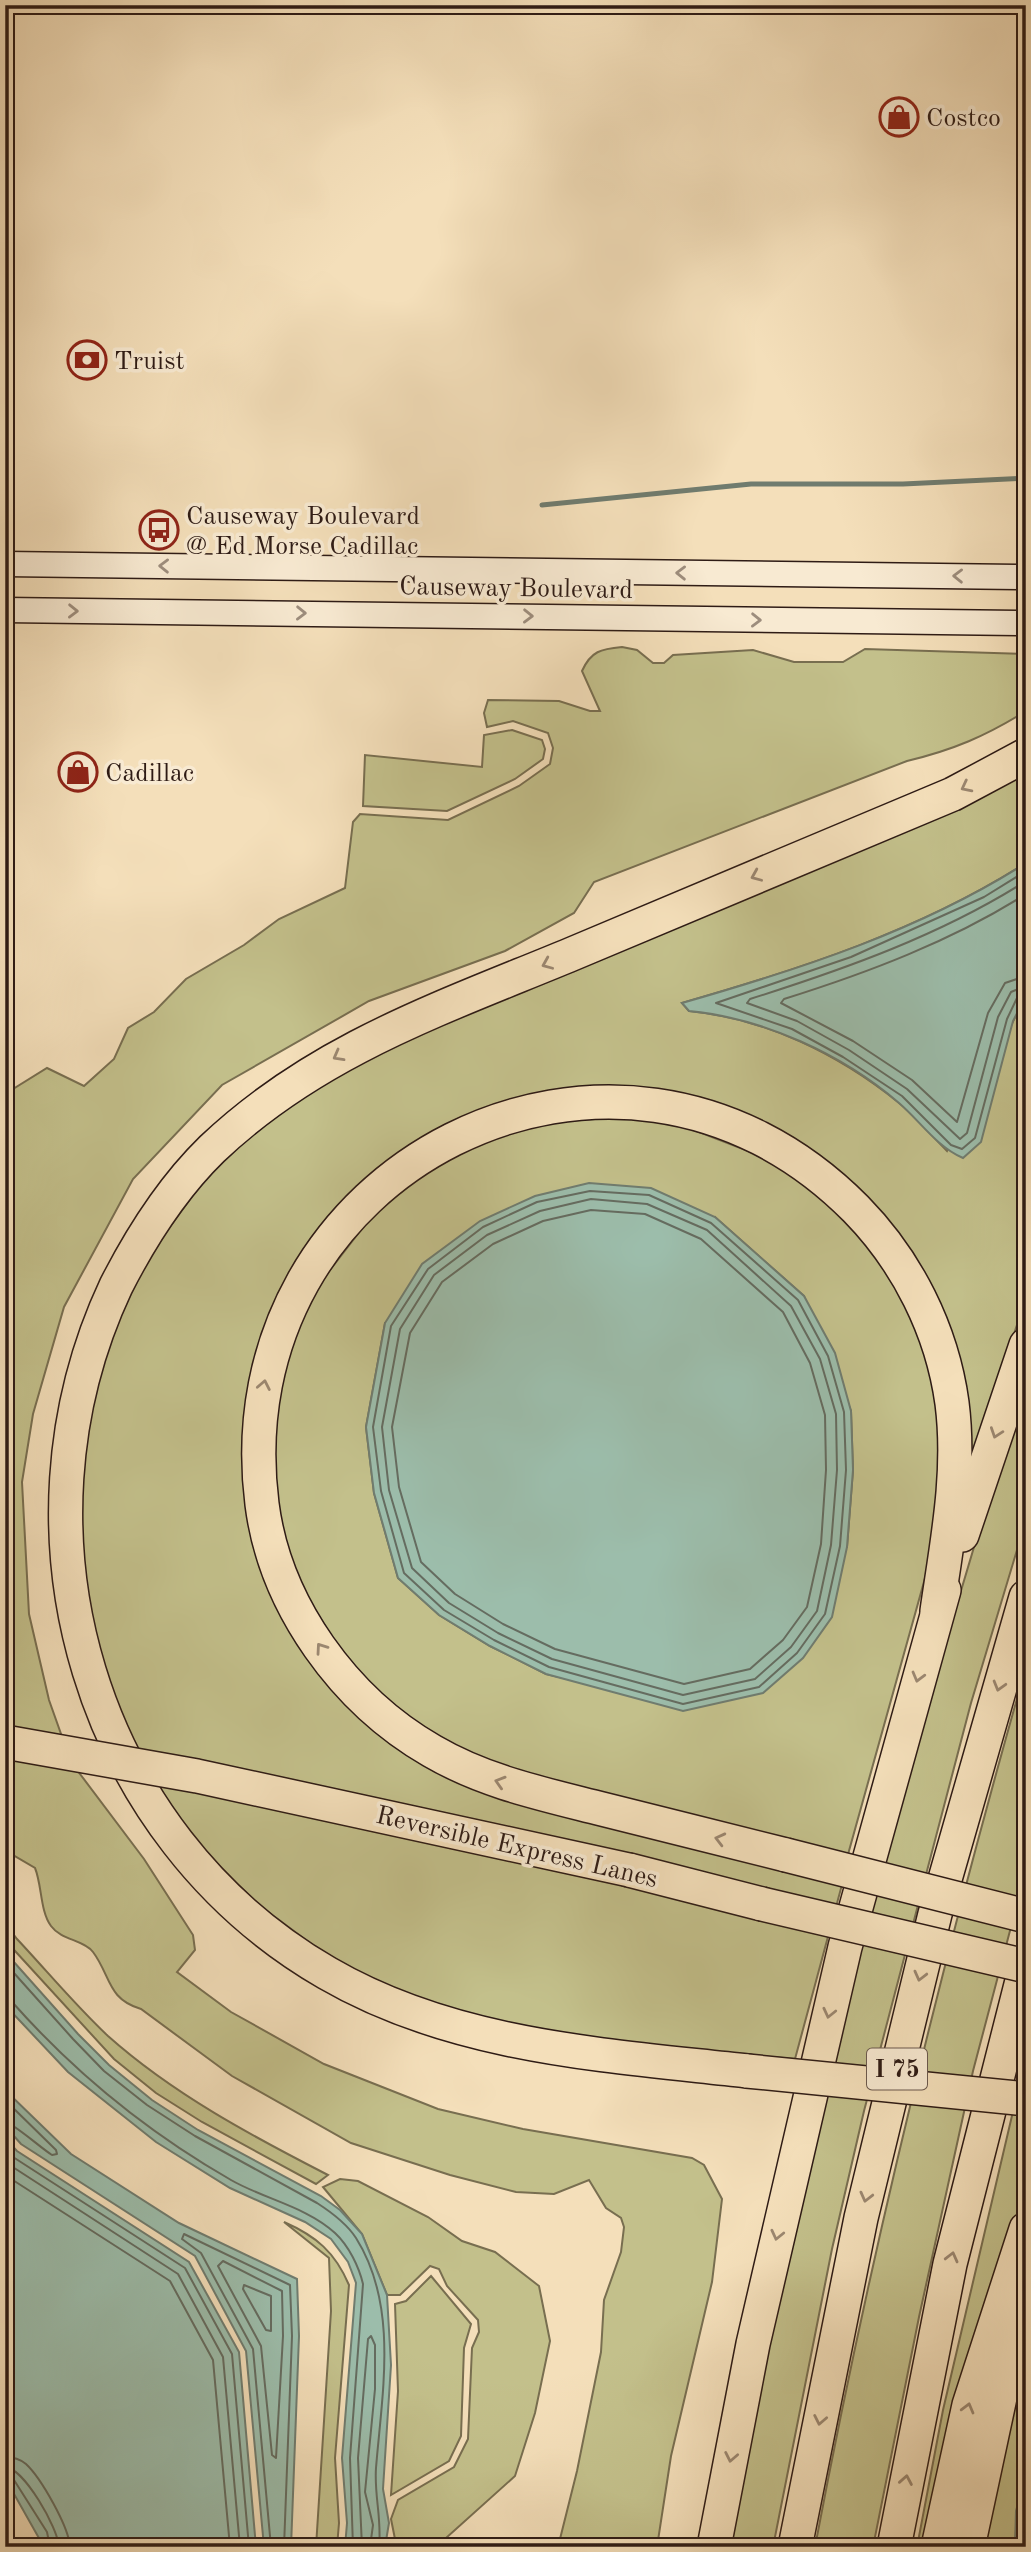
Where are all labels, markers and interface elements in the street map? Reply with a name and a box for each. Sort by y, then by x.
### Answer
shop icon: Costco [878,96,920,138]
place label: Costco [926,106,1001,132]
bank icon: Truist [66,339,108,381]
place label: Truist [114,349,185,375]
place label: Causeway Boulevard @ Ed Morse Cadillac [186,504,420,560]
bus stop icon: Causeway Boulevard @ Ed Morse Cadillac [138,509,180,551]
one-way arrow [159,558,169,574]
one-way arrow [675,566,686,581]
one-way arrow [952,568,962,584]
street label: Causeway Boulevard [399,574,633,604]
one-way arrow [68,603,79,618]
one-way arrow [296,606,307,621]
one-way arrow [523,609,534,624]
one-way arrow [751,612,762,628]
shop icon: Cadillac [57,751,99,793]
place label: Cadillac [105,761,194,787]
one-way arrow [961,779,973,793]
one-way arrow [751,868,763,882]
one-way arrow [541,956,553,970]
one-way arrow [333,1048,346,1061]
one-way arrow [256,1379,271,1391]
one-way arrow [990,1427,1004,1439]
one-way arrow [317,1643,329,1656]
one-way arrow [912,1671,927,1683]
one-way arrow [993,1680,1007,1692]
one-way arrow [494,1776,506,1790]
street label: Reversible Express Lanes [373,1803,660,1893]
one-way arrow [714,1833,726,1847]
one-way arrow [914,1970,928,1982]
one-way arrow [823,2007,837,2019]
road number: I 75 [867,2048,927,2090]
one-way arrow [860,2191,874,2203]
one-way arrow [771,2229,786,2241]
one-way arrow [944,2251,958,2263]
one-way arrow [960,2403,975,2415]
one-way arrow [814,2414,829,2426]
one-way arrow [724,2451,739,2463]
one-way arrow [898,2474,913,2486]

